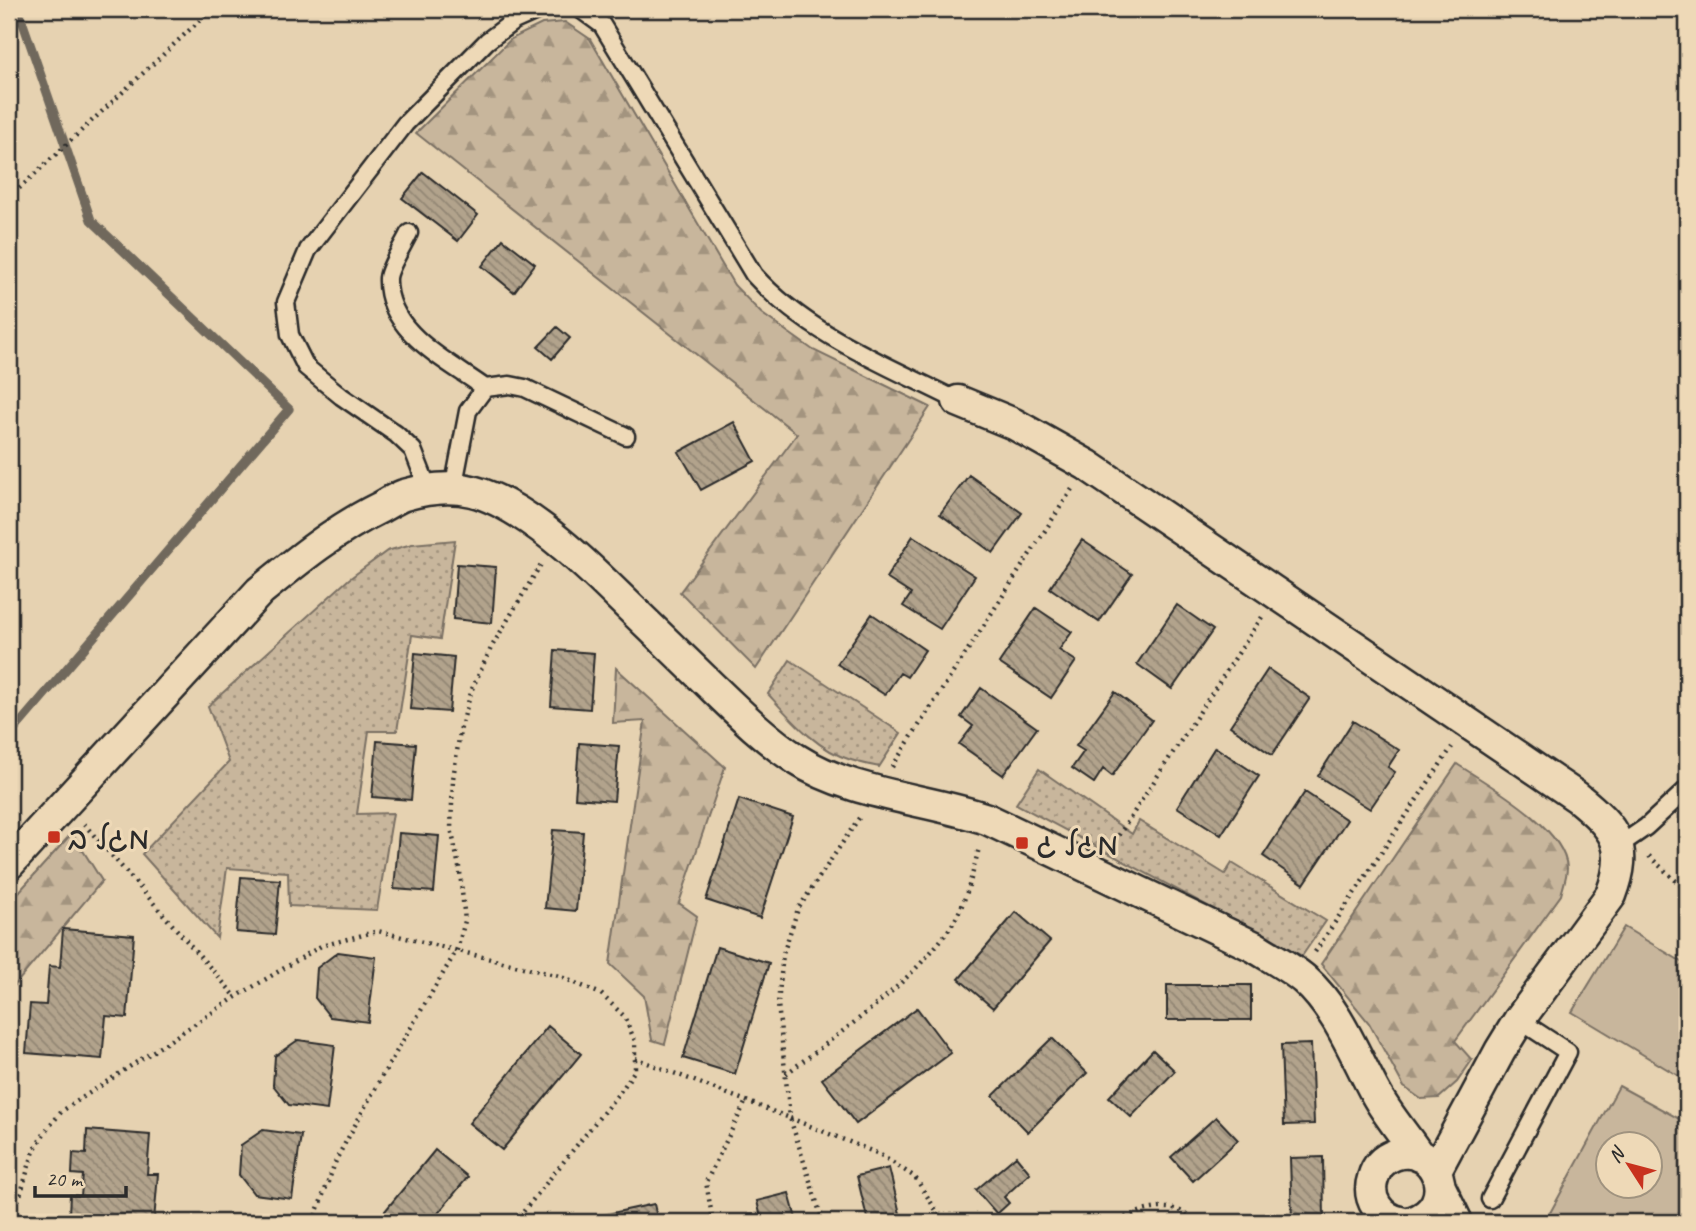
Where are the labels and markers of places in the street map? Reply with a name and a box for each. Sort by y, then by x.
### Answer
place label: מגל ב [68,817,150,859]
place label: מגל ג [1036,823,1119,865]
marker: מגל ב [46,829,62,845]
marker: מגל ג [1014,835,1030,851]

